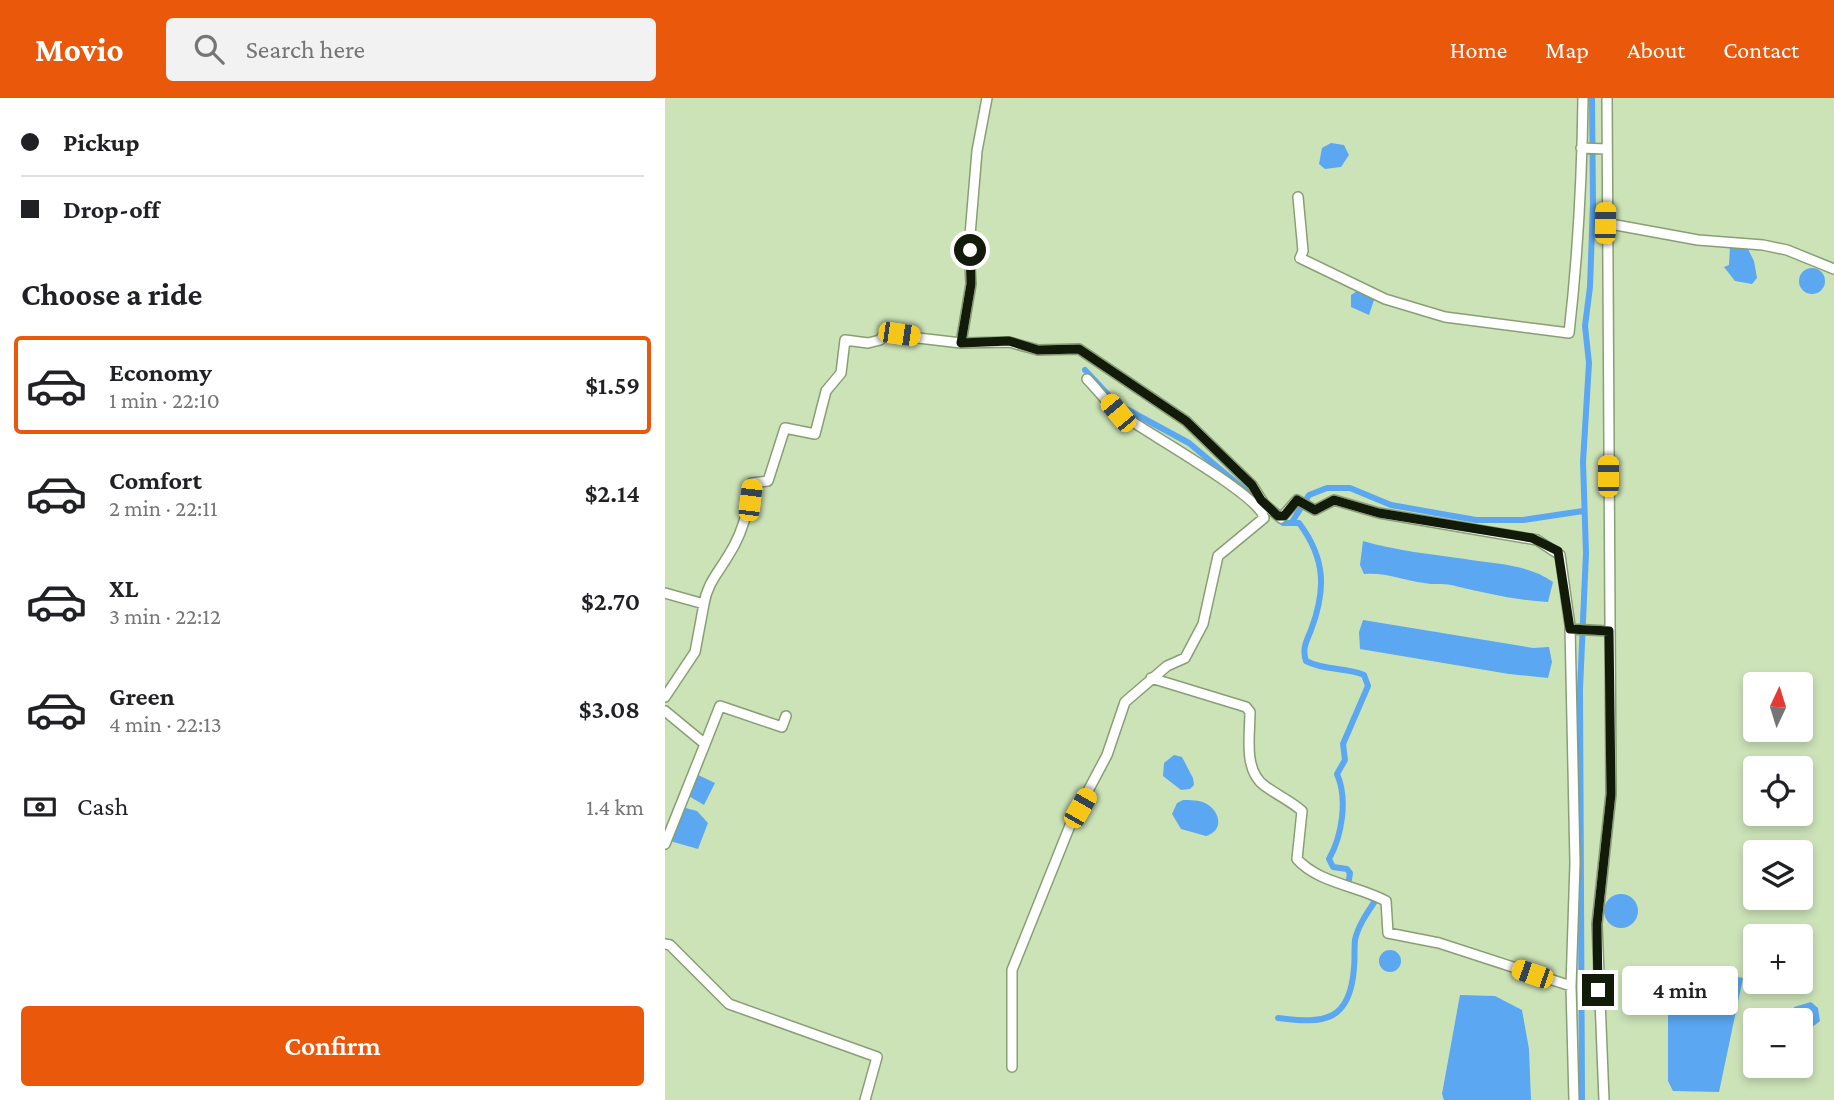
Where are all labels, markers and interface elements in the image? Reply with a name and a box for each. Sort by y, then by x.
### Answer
search box [166,18,656,81]
icon: search [190,30,228,68]
text: Movio [35,31,124,68]
text: Search here [246,35,365,64]
text: Home [1450,36,1507,63]
text: Map [1545,36,1589,63]
text: About [1627,36,1685,63]
text: Contact [1723,36,1799,63]
text: Pickup [63,128,140,157]
text: Drop-off [63,195,160,224]
car [1595,202,1616,244]
route start [954,234,986,266]
text: Choose a ride [21,276,202,312]
car [877,321,922,347]
icon: car [25,354,88,417]
text: Economy [109,358,212,387]
text: $1.59 [585,371,640,400]
text: 1 min · 22:10 [109,387,220,413]
car [1097,390,1140,436]
car [1598,455,1619,497]
icon: car [25,462,88,525]
text: Comfort [109,466,202,495]
car [738,478,763,522]
text: $2.14 [585,479,640,508]
text: 2 min · 22:11 [109,495,218,521]
icon: car [25,570,88,633]
text: XL [109,574,138,603]
text: $2.70 [581,587,640,616]
text: 3 min · 22:12 [109,603,221,629]
north arrow [1743,672,1813,742]
map controls [1743,672,1813,1078]
icon: car [25,678,88,741]
text: Green [109,682,175,711]
text: $3.08 [579,695,640,724]
text: 4 min · 22:13 [109,711,222,737]
button: locate [1743,756,1813,826]
car [1061,785,1100,831]
icon: cash [21,788,59,826]
text: Cash [77,792,128,821]
text: 1.4 km [586,794,644,820]
button: layers [1743,840,1813,910]
button: + [1743,924,1813,994]
car [1509,957,1556,991]
callout: 4 min [1623,966,1738,1015]
route end [1582,974,1614,1006]
text: 4 min [1653,977,1707,1003]
button: Confirm [21,1006,644,1086]
button: − [1743,1008,1813,1078]

